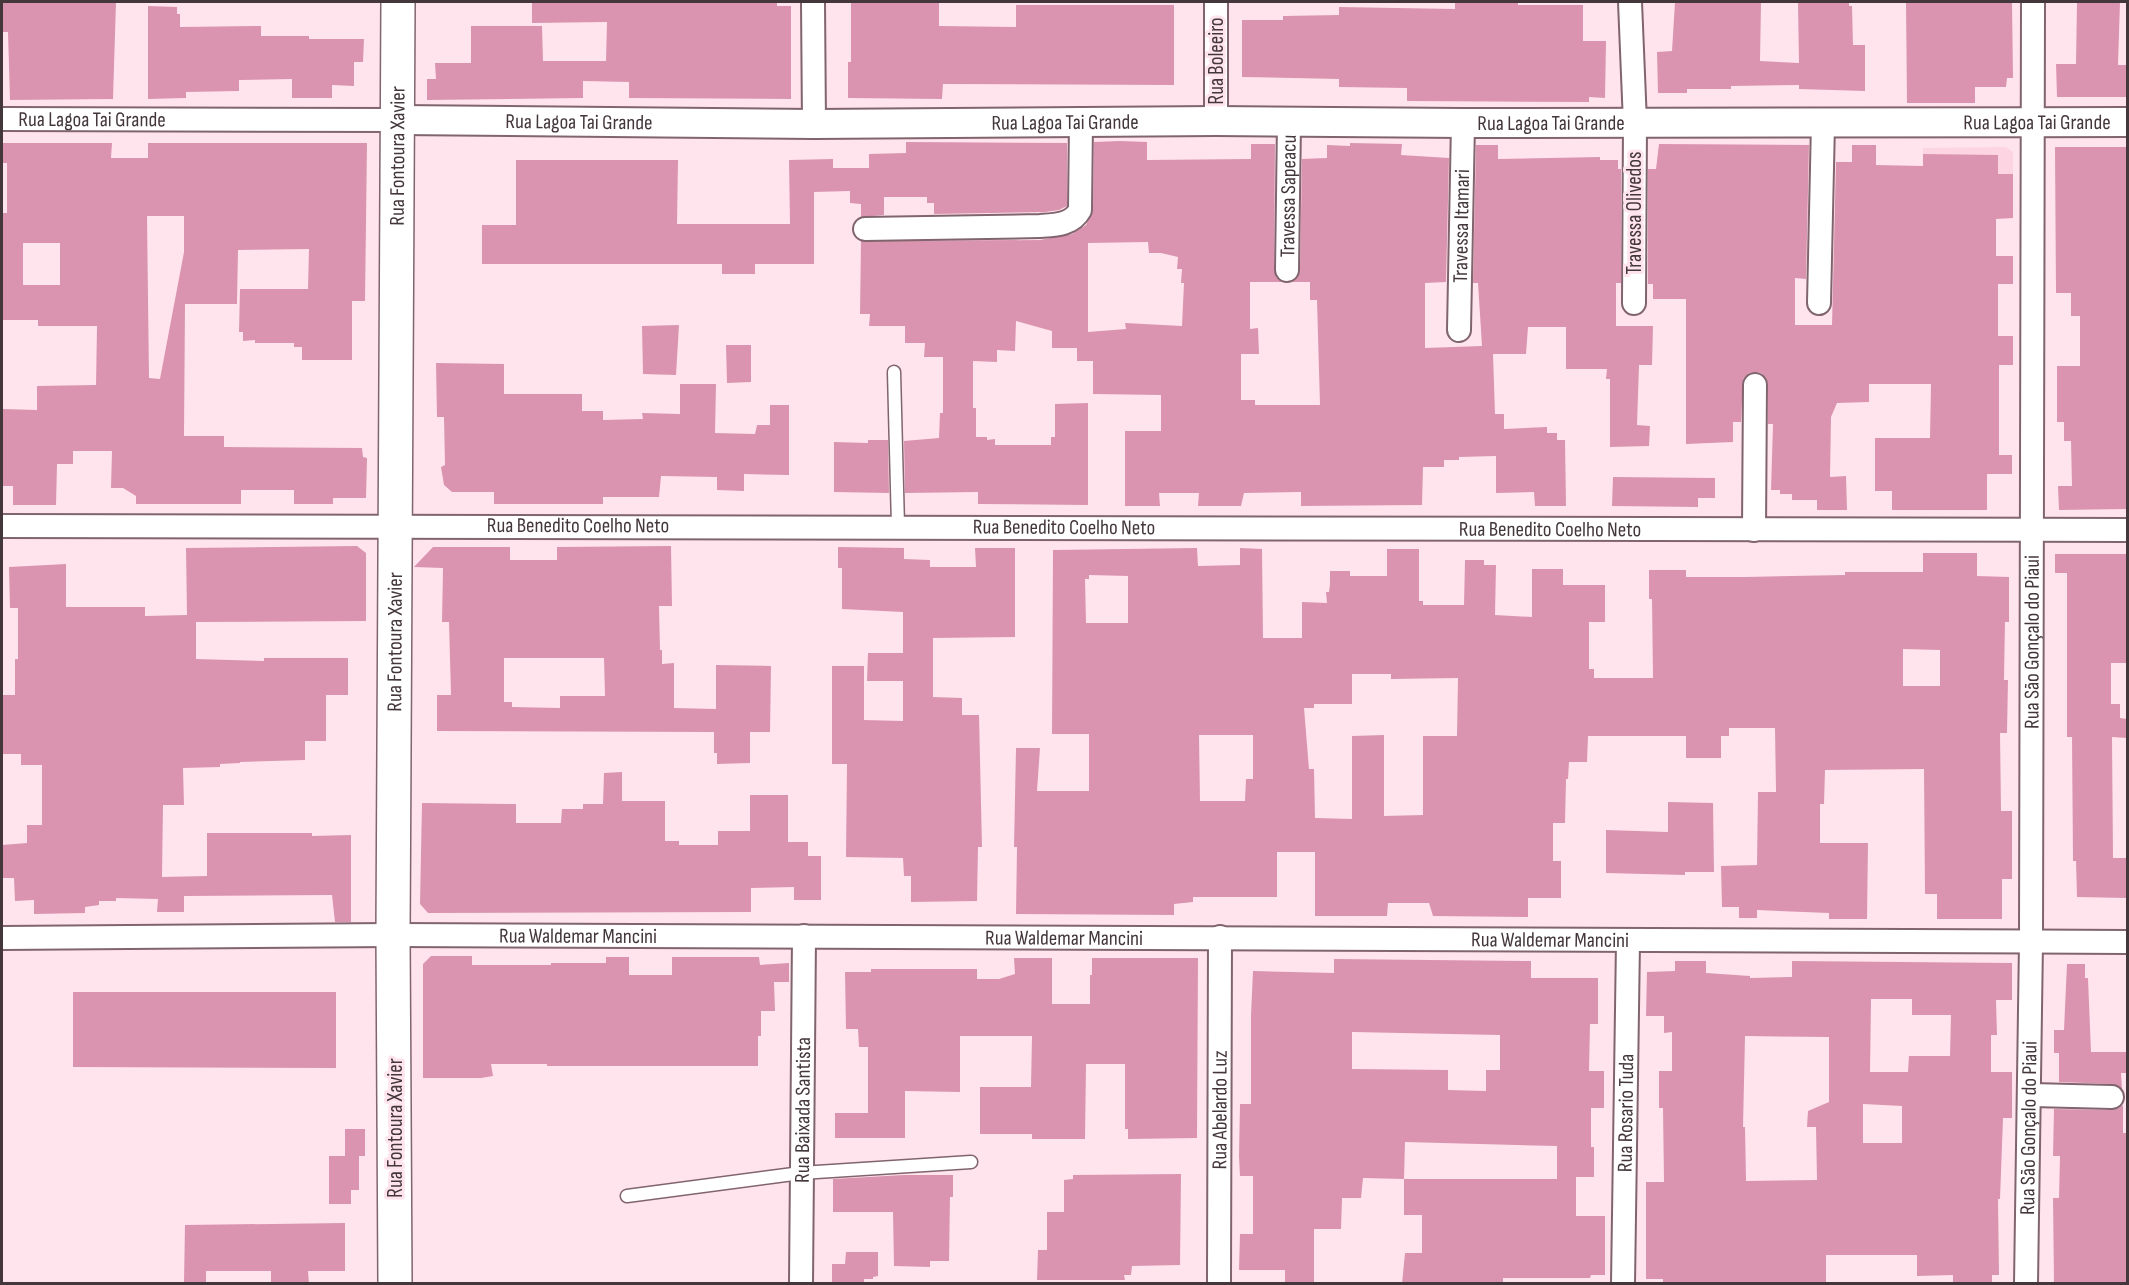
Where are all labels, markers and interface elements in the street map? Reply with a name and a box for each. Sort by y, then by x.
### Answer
street label: Rua Boleeiro [1204,17,1229,105]
street label: Rua Fontoura Xavier [385,86,411,226]
street label: Rua Lagoa Tai Grande [18,107,166,132]
street label: Rua Lagoa Tai Grande [505,109,653,135]
street label: Rua Lagoa Tai Grande [991,110,1139,136]
street label: Rua Lagoa Tai Grande [1963,110,2111,135]
street label: Rua Lagoa Tai Grande [1477,111,1625,136]
street label: Travessa Sapeacu [1275,134,1302,258]
street label: Travessa Olivedos [1622,151,1647,275]
street label: Travessa Itamari [1448,169,1475,283]
street label: Rua Benedito Coelho Neto [487,513,669,538]
street label: Rua Benedito Coelho Neto [973,514,1155,540]
street label: Rua Benedito Coelho Neto [1459,517,1641,542]
street label: Rua São Gonçalo do Piaui [2019,555,2045,729]
street label: Rua Fontoura Xavier [382,572,408,712]
street label: Rua Waldemar Mancini [499,923,657,949]
street label: Rua Waldemar Mancini [985,925,1143,951]
street label: Rua Waldemar Mancini [1471,927,1629,953]
street label: Rua Baixada Santista [790,1037,816,1183]
street label: Rua São Gonçalo do Piaui [2015,1041,2043,1215]
street label: Rua Abelardo Luz [1207,1050,1233,1170]
street label: Rua Rosario Tuda [1613,1054,1639,1172]
street label: Rua Fontoura Xavier [383,1058,408,1198]

